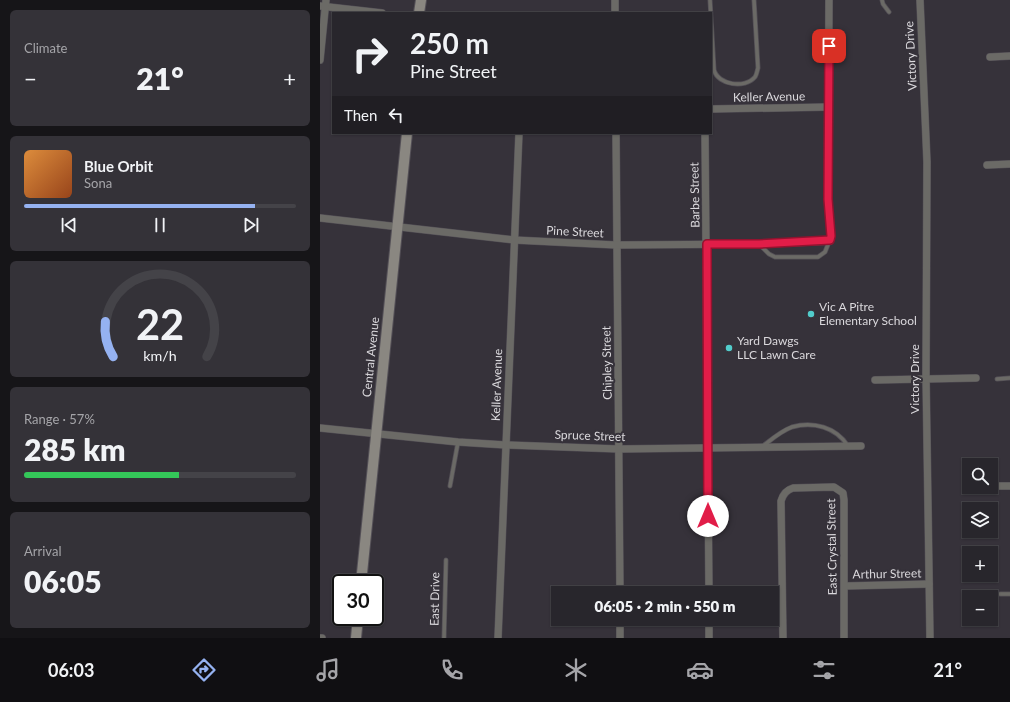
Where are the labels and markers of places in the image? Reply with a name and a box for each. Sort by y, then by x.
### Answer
pin [812,29,846,63]
place label: Vic A Pitre Elementary School [819,299,917,328]
marker: Vic A Pitre Elementary School [806,309,816,319]
place label: Yard Dawgs LLC Lawn Care [737,333,816,362]
marker: Yard Dawgs LLC Lawn Care [724,343,734,353]

